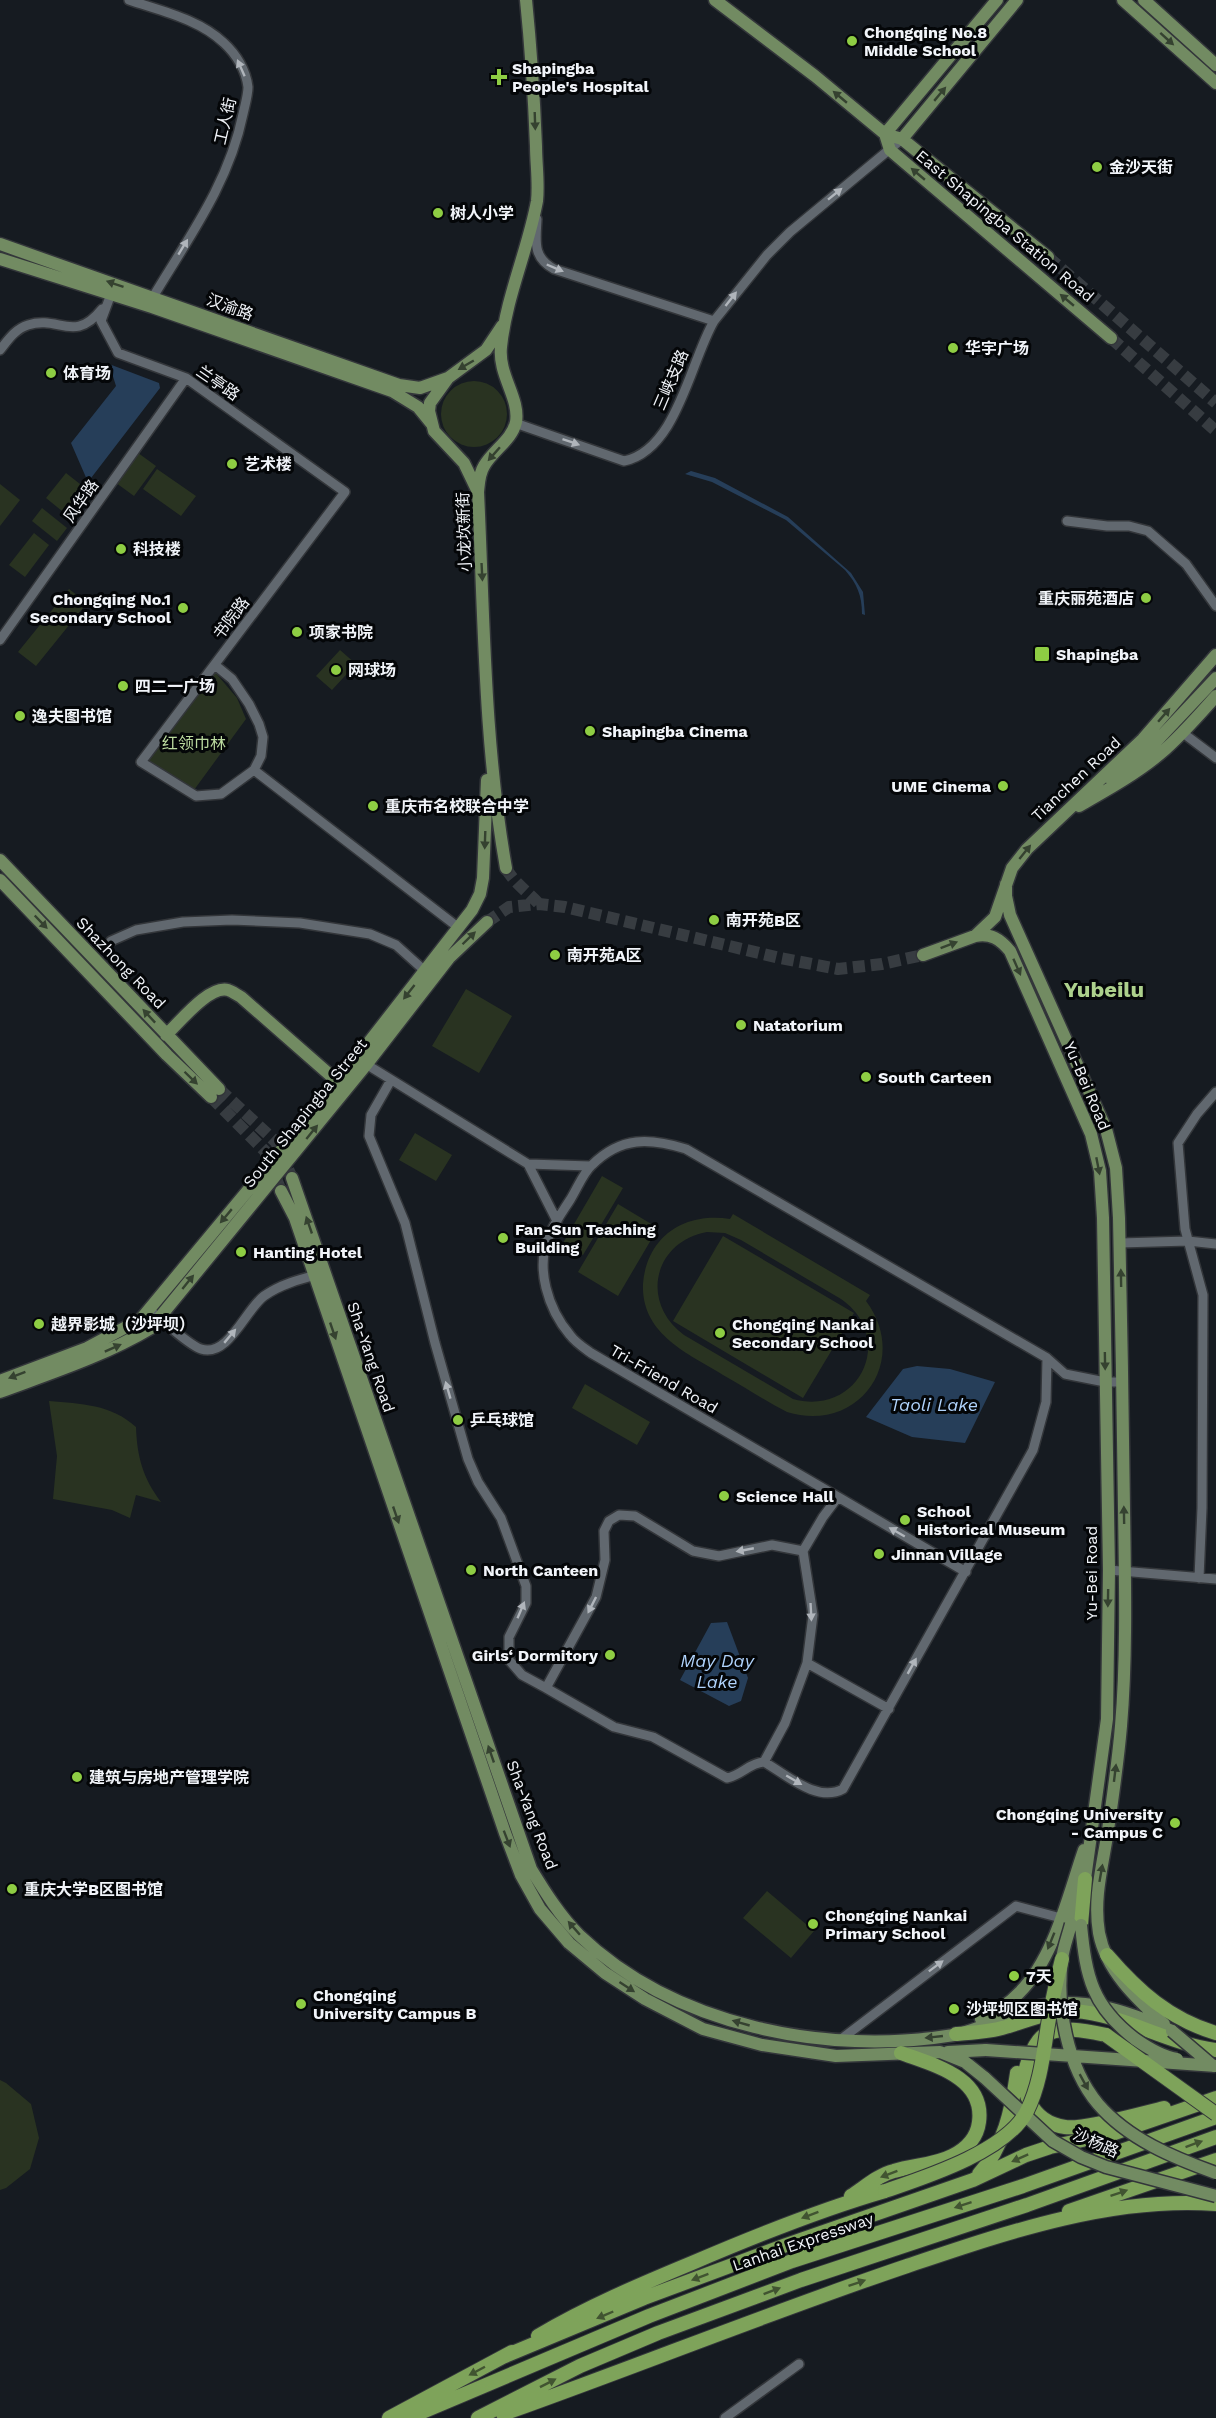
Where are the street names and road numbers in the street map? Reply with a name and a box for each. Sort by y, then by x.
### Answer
street label: 工人街 [210,95,240,147]
street label: East Shapingba Station Road [912,146,1098,306]
street label: 汉渝路 [204,290,256,324]
street label: 三峡支路 [650,347,692,413]
street label: 兰亭路 [193,361,243,405]
street label: 风华路 [59,476,103,526]
street label: 小龙坎新街 [453,492,475,572]
street label: 书院路 [209,593,253,643]
street label: Tianchen Road [1027,733,1125,825]
street label: Shazhong Road [72,913,170,1013]
street label: South Shapingba Street [239,1035,371,1191]
street label: Yu-Bei Road [1060,1039,1114,1133]
street label: Sha-Yang Road [343,1299,399,1415]
street label: Tri-Friend Road [607,1341,721,1417]
street label: Yu-Bei Road [1082,1526,1101,1620]
street label: Sha-Yang Road [502,1758,562,1872]
street label: 沙杨路 [1070,2125,1122,2161]
street label: Lanhai Expressway [730,2209,877,2275]

